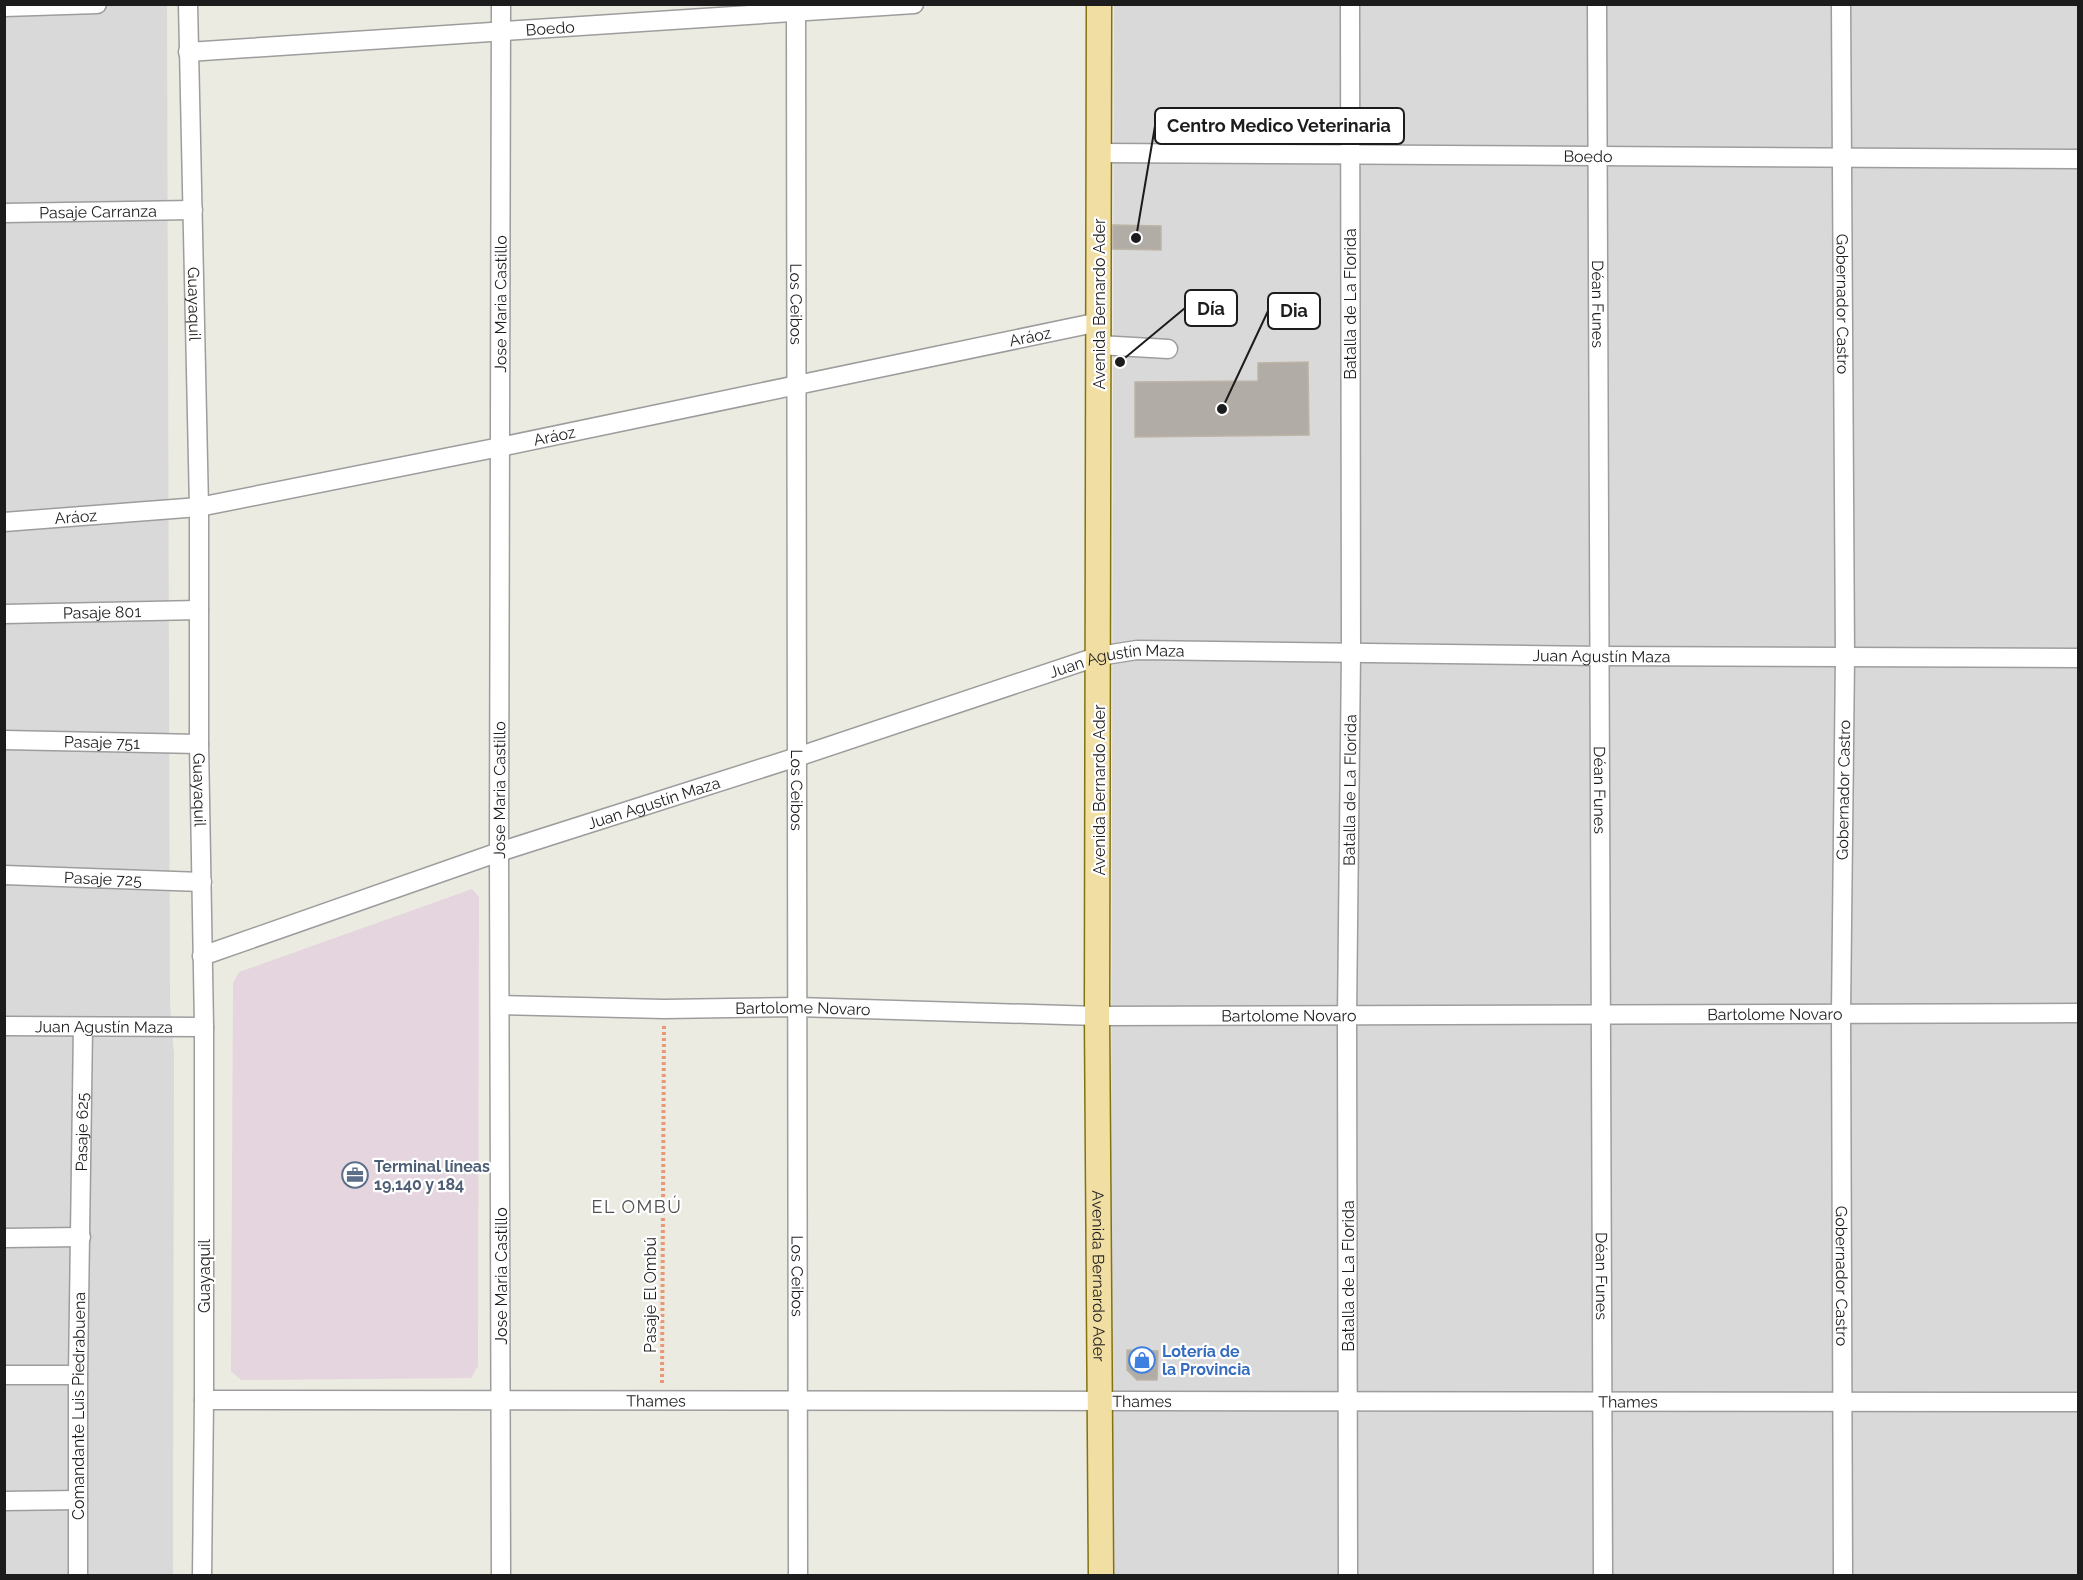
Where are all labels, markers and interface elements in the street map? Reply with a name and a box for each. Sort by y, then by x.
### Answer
street label: Boedo [525,17,575,40]
callout: Centro Medico Veterinaria [1155,108,1404,144]
text: Centro Medico Veterinaria [1167,115,1391,136]
street label: Boedo [1563,147,1613,166]
street label: Pasaje Carranza [39,202,157,222]
street label: Avenida Bernardo Ader [1090,218,1109,390]
street label: Batalla de La Florida [1341,228,1360,380]
street label: Gobernador Castro [1832,234,1852,374]
street label: Jose Maria Castillo [491,235,510,373]
street label: Déan Funes [1588,260,1607,348]
street label: Los Ceibos [786,263,805,345]
street label: Guayaquil [184,267,204,342]
callout: Día [1185,290,1237,326]
callout: Dia [1268,293,1320,329]
text: Día [1197,298,1225,319]
text: Dia [1280,300,1308,321]
street label: Aráoz [1008,323,1053,350]
street label: Aráoz [532,422,577,450]
street label: Aráoz [54,506,98,528]
street label: Pasaje 801 [63,602,141,623]
street label: Juan Agustín Maza [1047,640,1185,682]
street label: Juan Agustín Maza [1532,646,1671,666]
street label: Avenida Bernardo Ader [1090,704,1109,876]
street label: Batalla de La Florida [1340,714,1360,866]
street label: Gobernador Castro [1833,720,1854,860]
street label: Jose Maria Castillo [490,721,509,859]
street label: Pasaje 751 [64,732,140,753]
street label: Déan Funes [1590,746,1609,834]
street label: Los Ceibos [787,749,806,831]
street label: Guayaquil [189,753,209,828]
street label: Juan Agustín Maza [585,773,722,833]
street label: Pasaje 725 [64,868,142,890]
street label: Bartolome Novaro [735,998,871,1019]
street label: Bartolome Novaro [1707,1005,1842,1024]
street label: Bartolome Novaro [1221,1006,1356,1026]
street label: Juan Agustín Maza [35,1017,173,1037]
street label: Pasaje 625 [72,1092,92,1172]
place label: Terminal líneas 19,140 y 184 [374,1157,490,1194]
office icon: Terminal líneas 19,140 y 184 [340,1160,370,1190]
street label: Avenida Bernardo Ader [1088,1190,1108,1362]
district label: EL OMBÚ [592,1195,682,1217]
street label: Batalla de La Florida [1339,1200,1358,1352]
street label: Gobernador Castro [1832,1206,1851,1346]
street label: Jose Maria Castillo [492,1207,511,1345]
street label: Déan Funes [1592,1232,1611,1320]
street label: Los Ceibos [788,1235,807,1317]
street label: Pasaje El Ombú [641,1237,660,1353]
street label: Guayaquil [195,1238,214,1313]
street label: Comandante Luis Piedrabuena [69,1292,89,1520]
place label: Lotería de la Provincia [1162,1342,1250,1379]
shop icon: Lotería de la Provincia [1127,1345,1157,1375]
street label: Thames [626,1391,686,1411]
street label: Thames [1112,1392,1172,1411]
street label: Thames [1598,1392,1658,1412]

